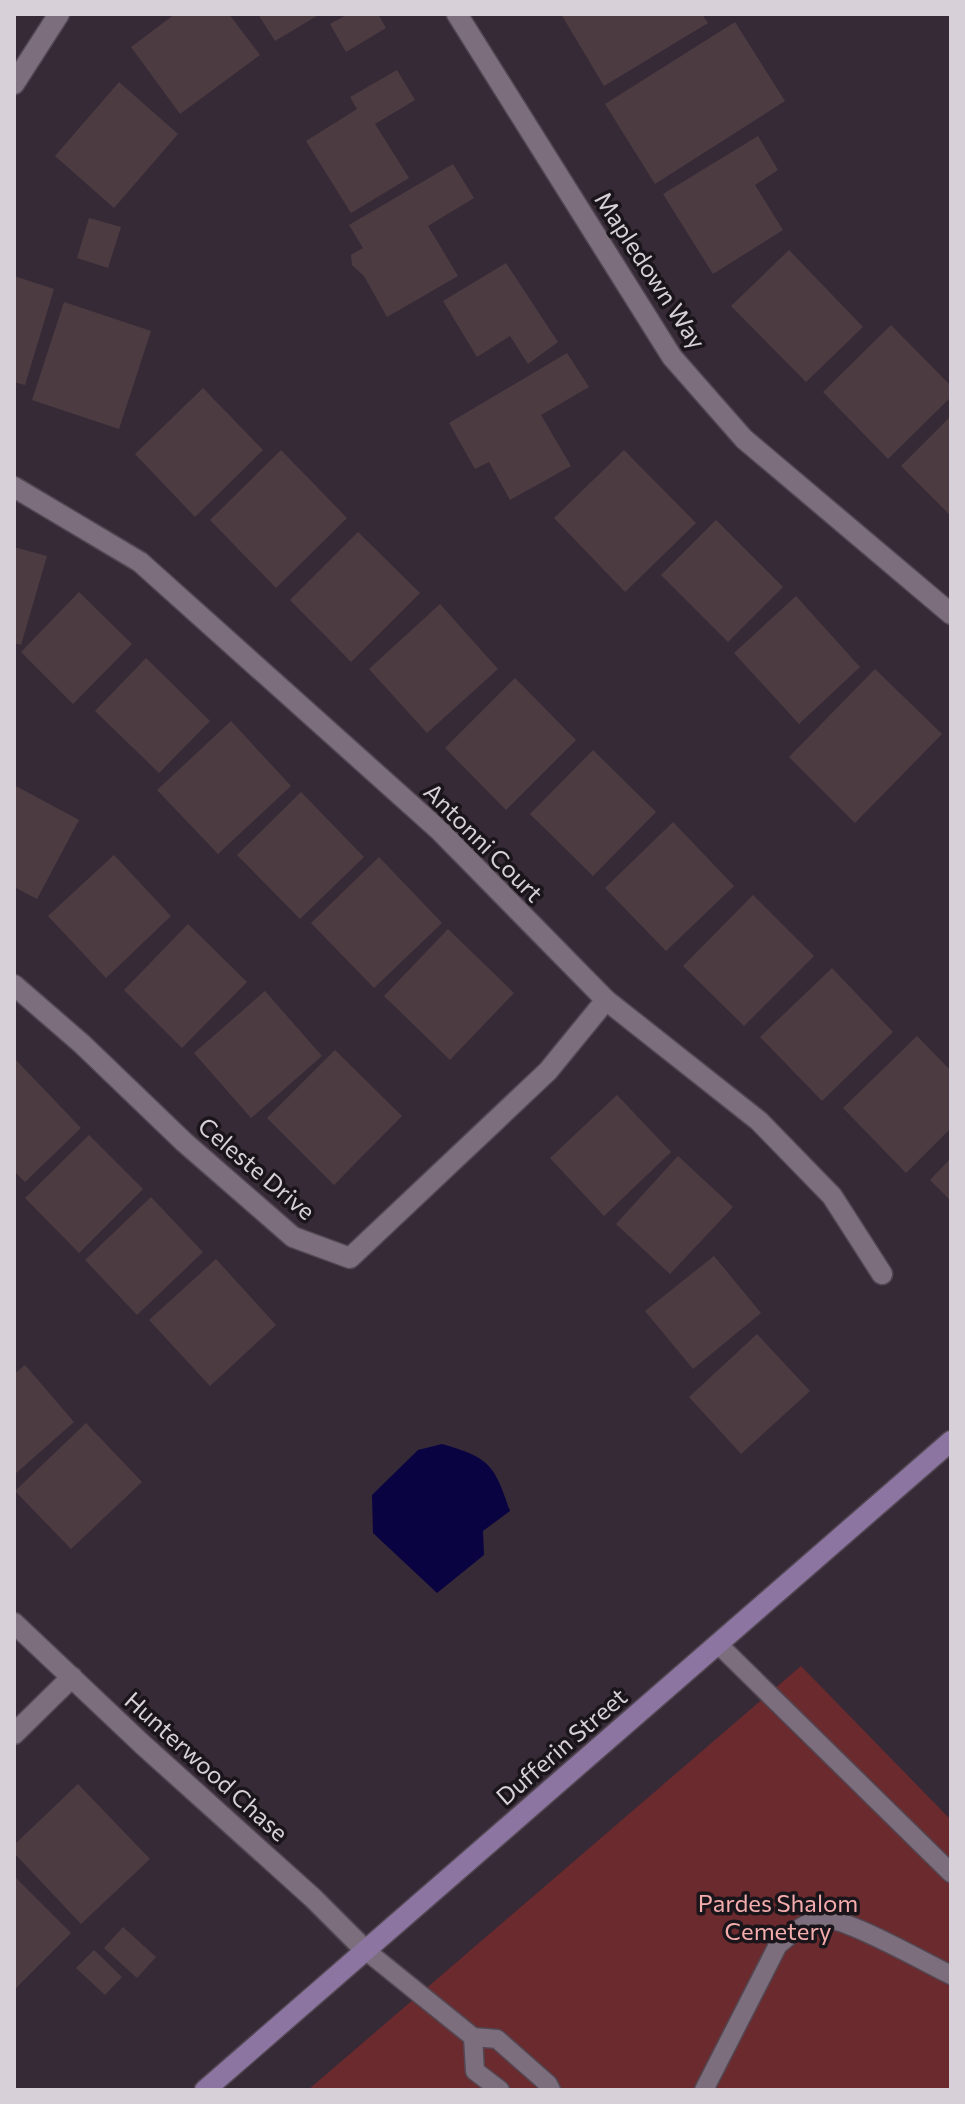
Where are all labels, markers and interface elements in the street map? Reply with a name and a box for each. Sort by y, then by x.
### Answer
street label: Mapledown Way [589,186,713,354]
street label: Antonni Court [419,777,550,908]
street label: Celeste Drive [193,1111,321,1225]
street label: Dufferin Street [490,1681,632,1811]
street label: Hunterwood Chase [120,1685,294,1847]
park label: Pardes Shalom Cemetery [698,1888,858,1945]

